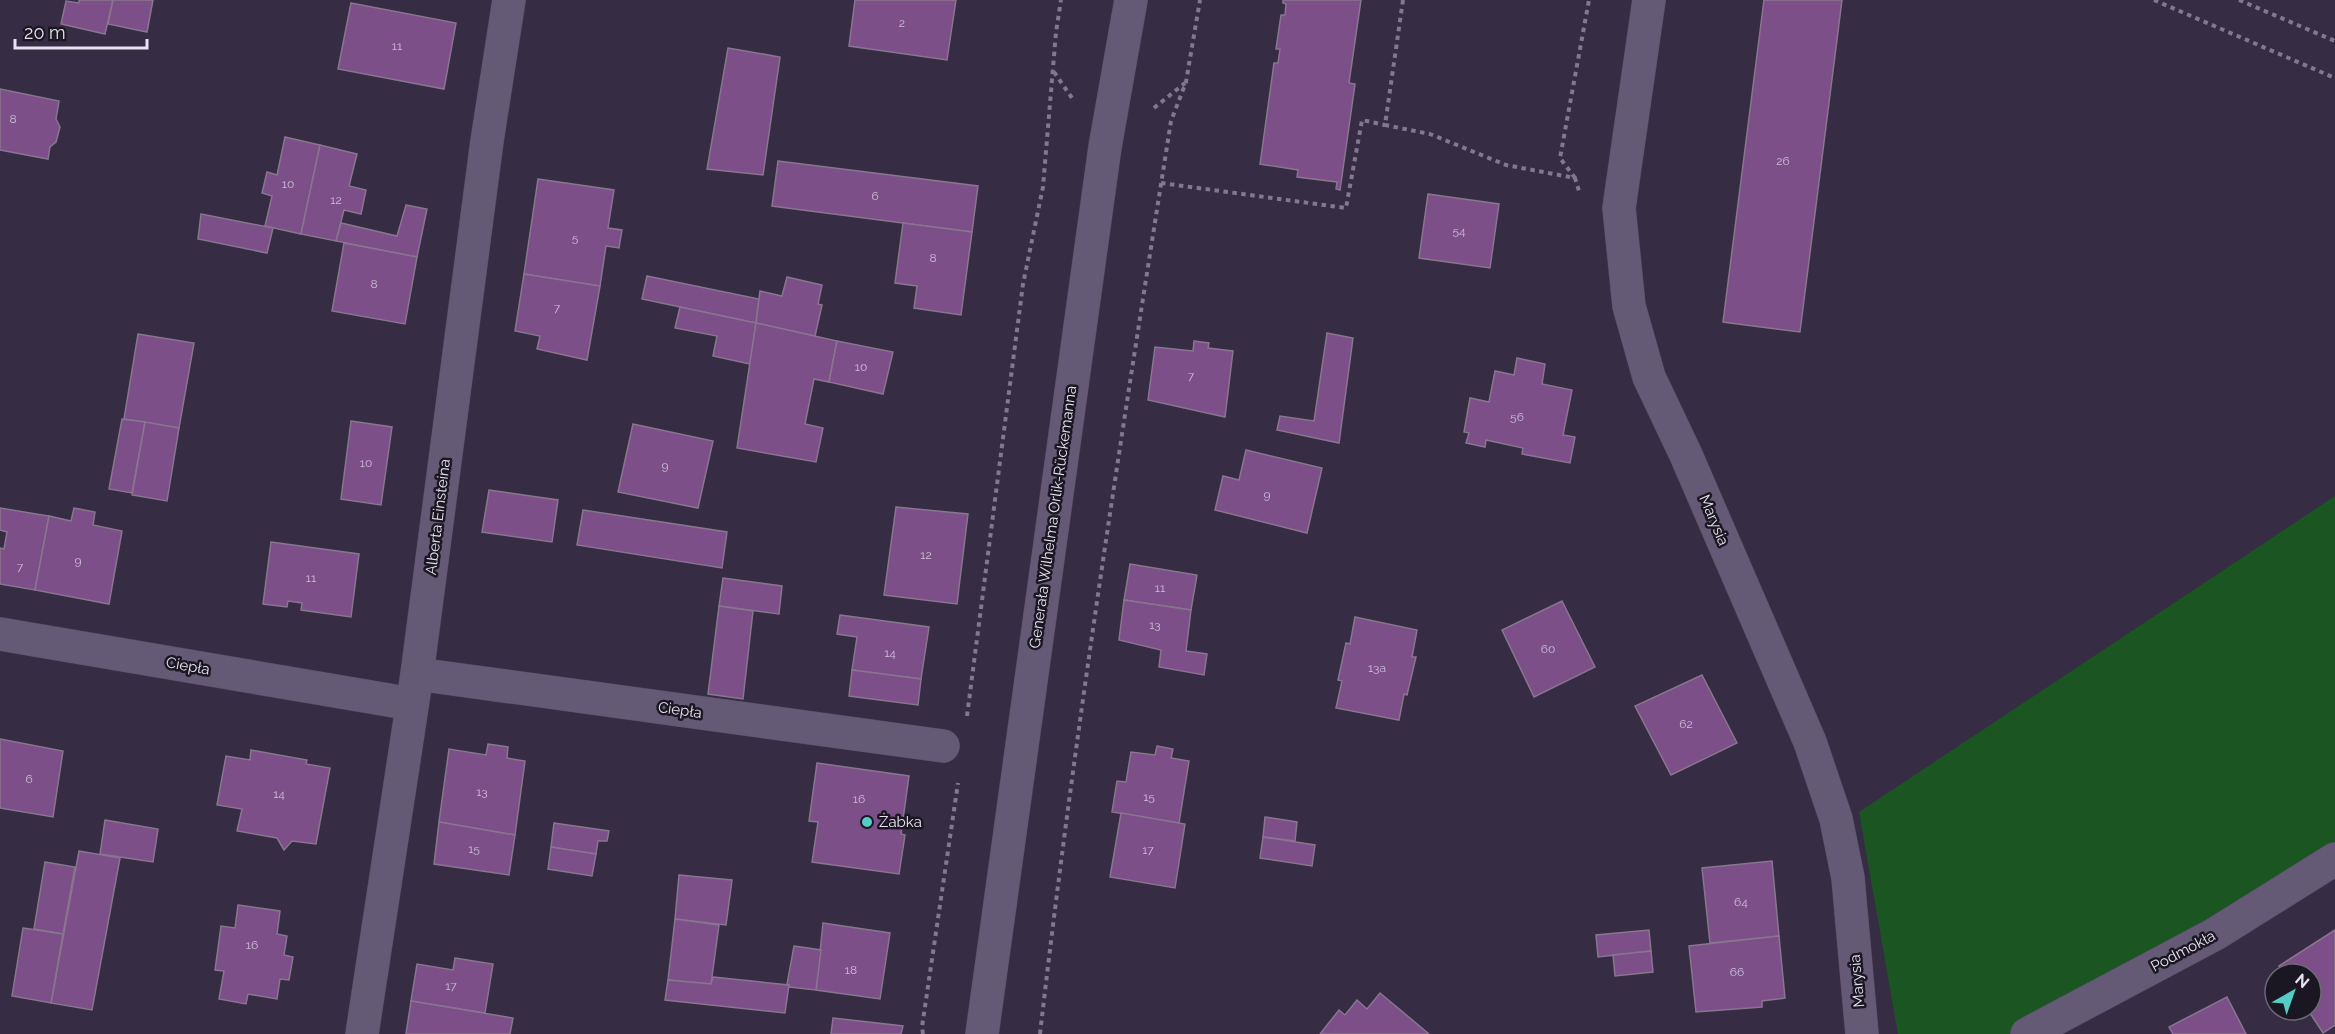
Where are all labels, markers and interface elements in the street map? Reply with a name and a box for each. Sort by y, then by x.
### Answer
scale bar [15,12,147,50]
house number: 2 [899,16,905,30]
text: 20 m [24,22,66,43]
house number: 11 [392,39,402,53]
house number: 8 [9,112,17,126]
house number: 26 [1776,154,1790,168]
house number: 10 [282,177,294,191]
house number: 6 [871,189,879,203]
house number: 12 [330,193,342,207]
house number: 54 [1452,224,1466,238]
house number: 5 [572,231,579,245]
house number: 8 [929,251,937,265]
house number: 8 [370,277,378,291]
house number: 7 [554,301,561,315]
house number: 10 [855,360,867,374]
house number: 7 [1188,369,1195,383]
street label: Generała Wilhelma Orlik-Rückemanna [1026,385,1080,649]
house number: 56 [1510,410,1524,424]
house number: 10 [360,456,372,470]
street label: Alberta Einsteina [422,458,454,576]
house number: 9 [661,459,669,473]
house number: 9 [1263,488,1271,502]
street label: Marysia [1695,492,1733,548]
house number: 12 [920,548,932,562]
house number: 9 [74,554,82,568]
house number: 7 [17,560,24,574]
house number: 11 [306,571,316,585]
house number: 11 [1155,581,1165,595]
house number: 13 [1149,618,1161,632]
house number: 60 [1541,642,1555,656]
house number: 14 [884,646,896,660]
street label: Ciepła [165,653,211,679]
house number: 13a [1368,661,1386,675]
street label: Ciepła [657,698,703,722]
house number: 62 [1679,717,1693,731]
house number: 6 [25,772,33,786]
house number: 13 [476,785,488,799]
house number: 14 [273,787,285,801]
house number: 15 [1143,790,1155,804]
house number: 16 [853,792,865,806]
place label: Żabka [879,812,922,831]
marker: Żabka [860,815,874,829]
house number: 15 [468,842,480,856]
house number: 17 [1142,843,1154,857]
house number: 64 [1734,895,1748,909]
street label: Podmokła [2148,926,2218,976]
house number: 16 [246,938,258,952]
street label: Marysia [1846,954,1868,1008]
north arrow [2263,962,2323,1022]
house number: 18 [845,963,857,977]
house number: 66 [1730,965,1744,979]
text: N [2292,970,2313,992]
house number: 17 [445,979,457,993]

